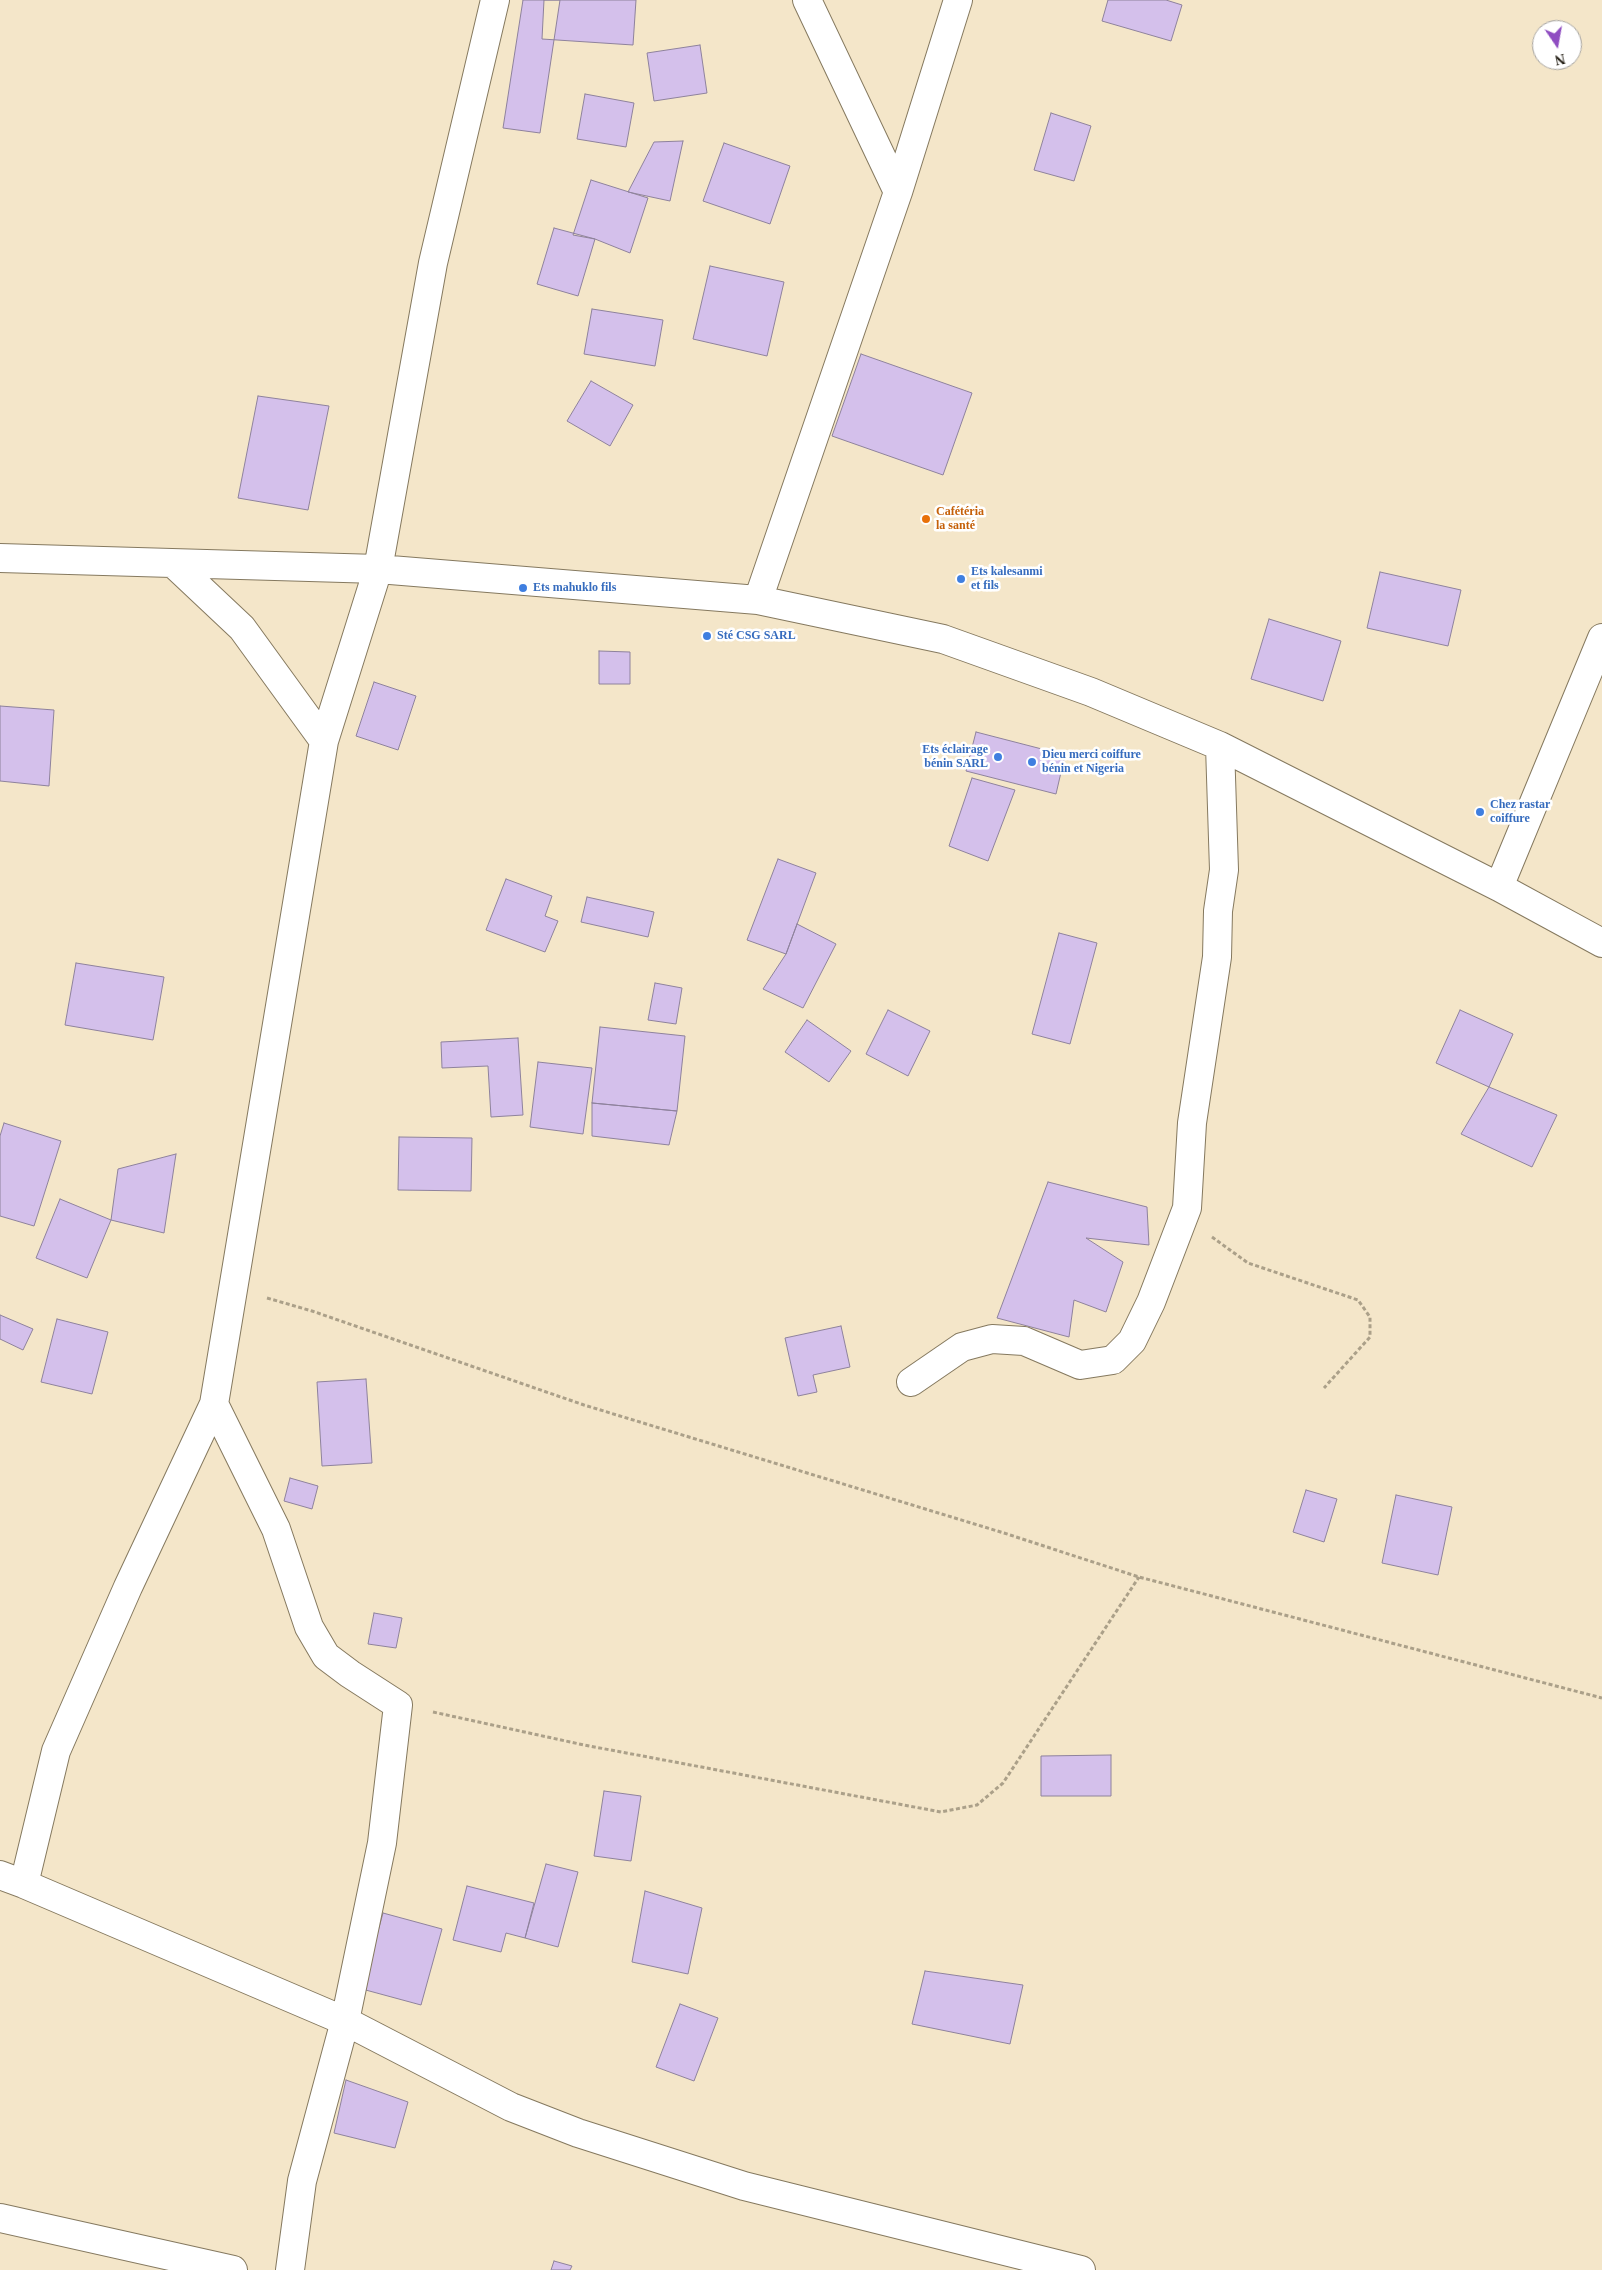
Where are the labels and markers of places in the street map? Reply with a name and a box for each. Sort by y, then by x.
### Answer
place label: Cafétéria la santé [936,505,984,533]
marker: Cafétéria la santé [920,513,932,525]
place label: Ets kalesanmi et fils [971,565,1043,593]
marker: Ets kalesanmi et fils [955,573,967,585]
place label: Ets mahuklo fils [533,581,616,595]
marker: Ets mahuklo fils [517,582,529,594]
place label: Sté CSG SARL [717,629,796,643]
marker: Sté CSG SARL [701,630,713,642]
place label: Ets éclairage bénin SARL [922,743,988,771]
place label: Dieu merci coiffure bénin et Nigeria [1042,748,1141,776]
marker: Ets éclairage bénin SARL [992,751,1004,763]
marker: Dieu merci coiffure bénin et Nigeria [1026,756,1038,768]
place label: Chez rastar coiffure [1490,798,1550,826]
marker: Chez rastar coiffure [1474,806,1486,818]

